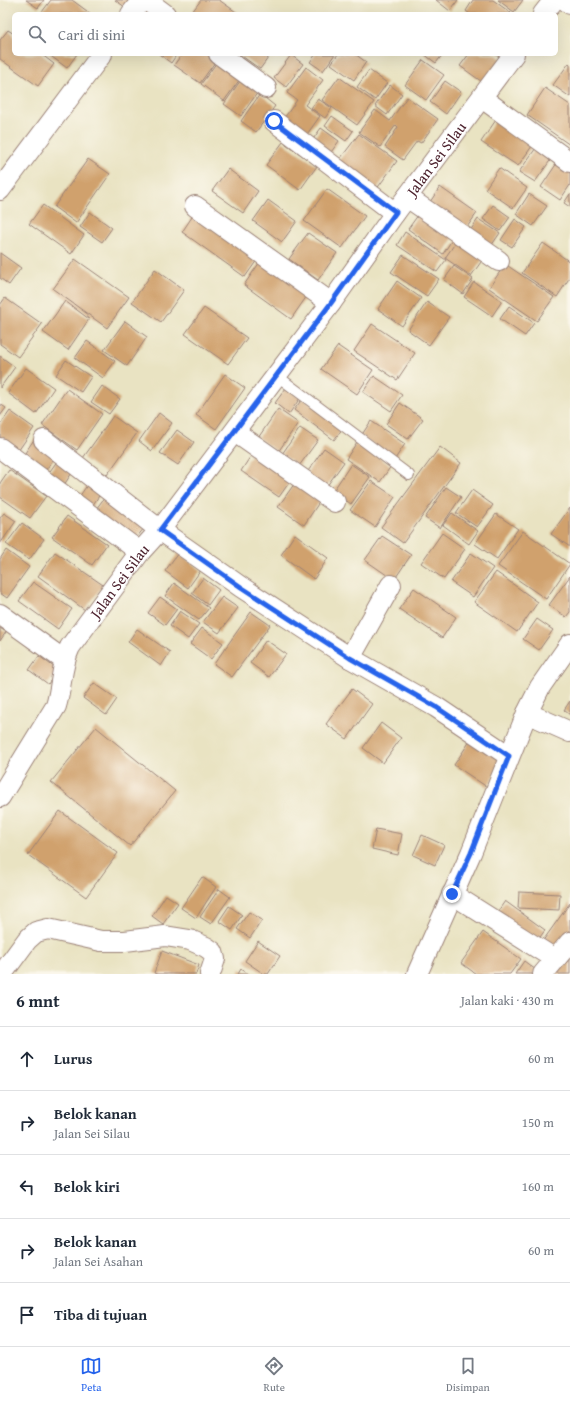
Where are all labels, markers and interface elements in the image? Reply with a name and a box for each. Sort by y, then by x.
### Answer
search box [12,12,558,56]
icon: search [26,23,48,45]
text: Cari di sini [58,24,125,45]
route start [265,112,283,130]
street label: Jalan Sei Silau [400,116,471,202]
street label: Jalan Sei Silau [83,538,154,624]
route end [443,885,461,903]
text: 6 mnt [16,988,60,1013]
text: Jalan kaki · 430 m [461,991,554,1010]
icon: ahead [16,1048,38,1070]
text: Lurus [54,1048,92,1069]
text: 60 m [528,1049,554,1068]
text: Belok kanan [54,1103,137,1124]
icon: right [16,1112,38,1134]
text: 150 m [522,1113,554,1132]
text: Jalan Sei Silau [54,1124,130,1143]
icon: left [16,1176,38,1198]
text: Belok kiri [54,1176,120,1197]
text: 160 m [522,1177,554,1196]
text: Belok kanan [54,1231,137,1252]
icon: right [16,1240,38,1262]
text: 60 m [528,1241,554,1260]
text: Jalan Sei Asahan [54,1252,143,1271]
icon: arrive [16,1304,38,1326]
text: Tiba di tujuan [54,1304,147,1325]
tab: Peta [80,1355,102,1395]
tab: Rute [263,1355,285,1395]
tab: Disimpan [446,1355,490,1395]

